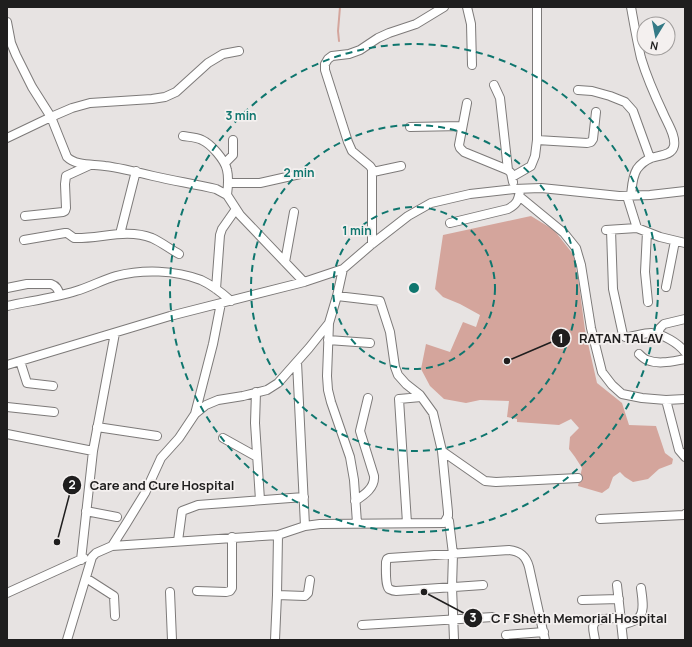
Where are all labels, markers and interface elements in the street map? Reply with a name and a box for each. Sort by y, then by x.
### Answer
north arrow [636,16,676,56]
text: N [649,38,659,54]
text: 3 min [225,107,257,124]
text: 2 min [283,164,315,181]
text: 1 min [342,222,372,239]
centre of rings [407,281,421,295]
callout: RATAN TALAV [551,326,671,351]
text: RATAN TALAV [579,329,664,347]
text: 1 [558,330,564,347]
callout: Care and Cure Hospital [62,473,242,498]
text: 2 [68,476,76,493]
text: Care and Cure Hospital [90,476,234,494]
callout: C F Sheth Memorial Hospital [463,606,675,631]
text: 3 [470,609,477,626]
text: C F Sheth Memorial Hospital [491,609,667,627]

